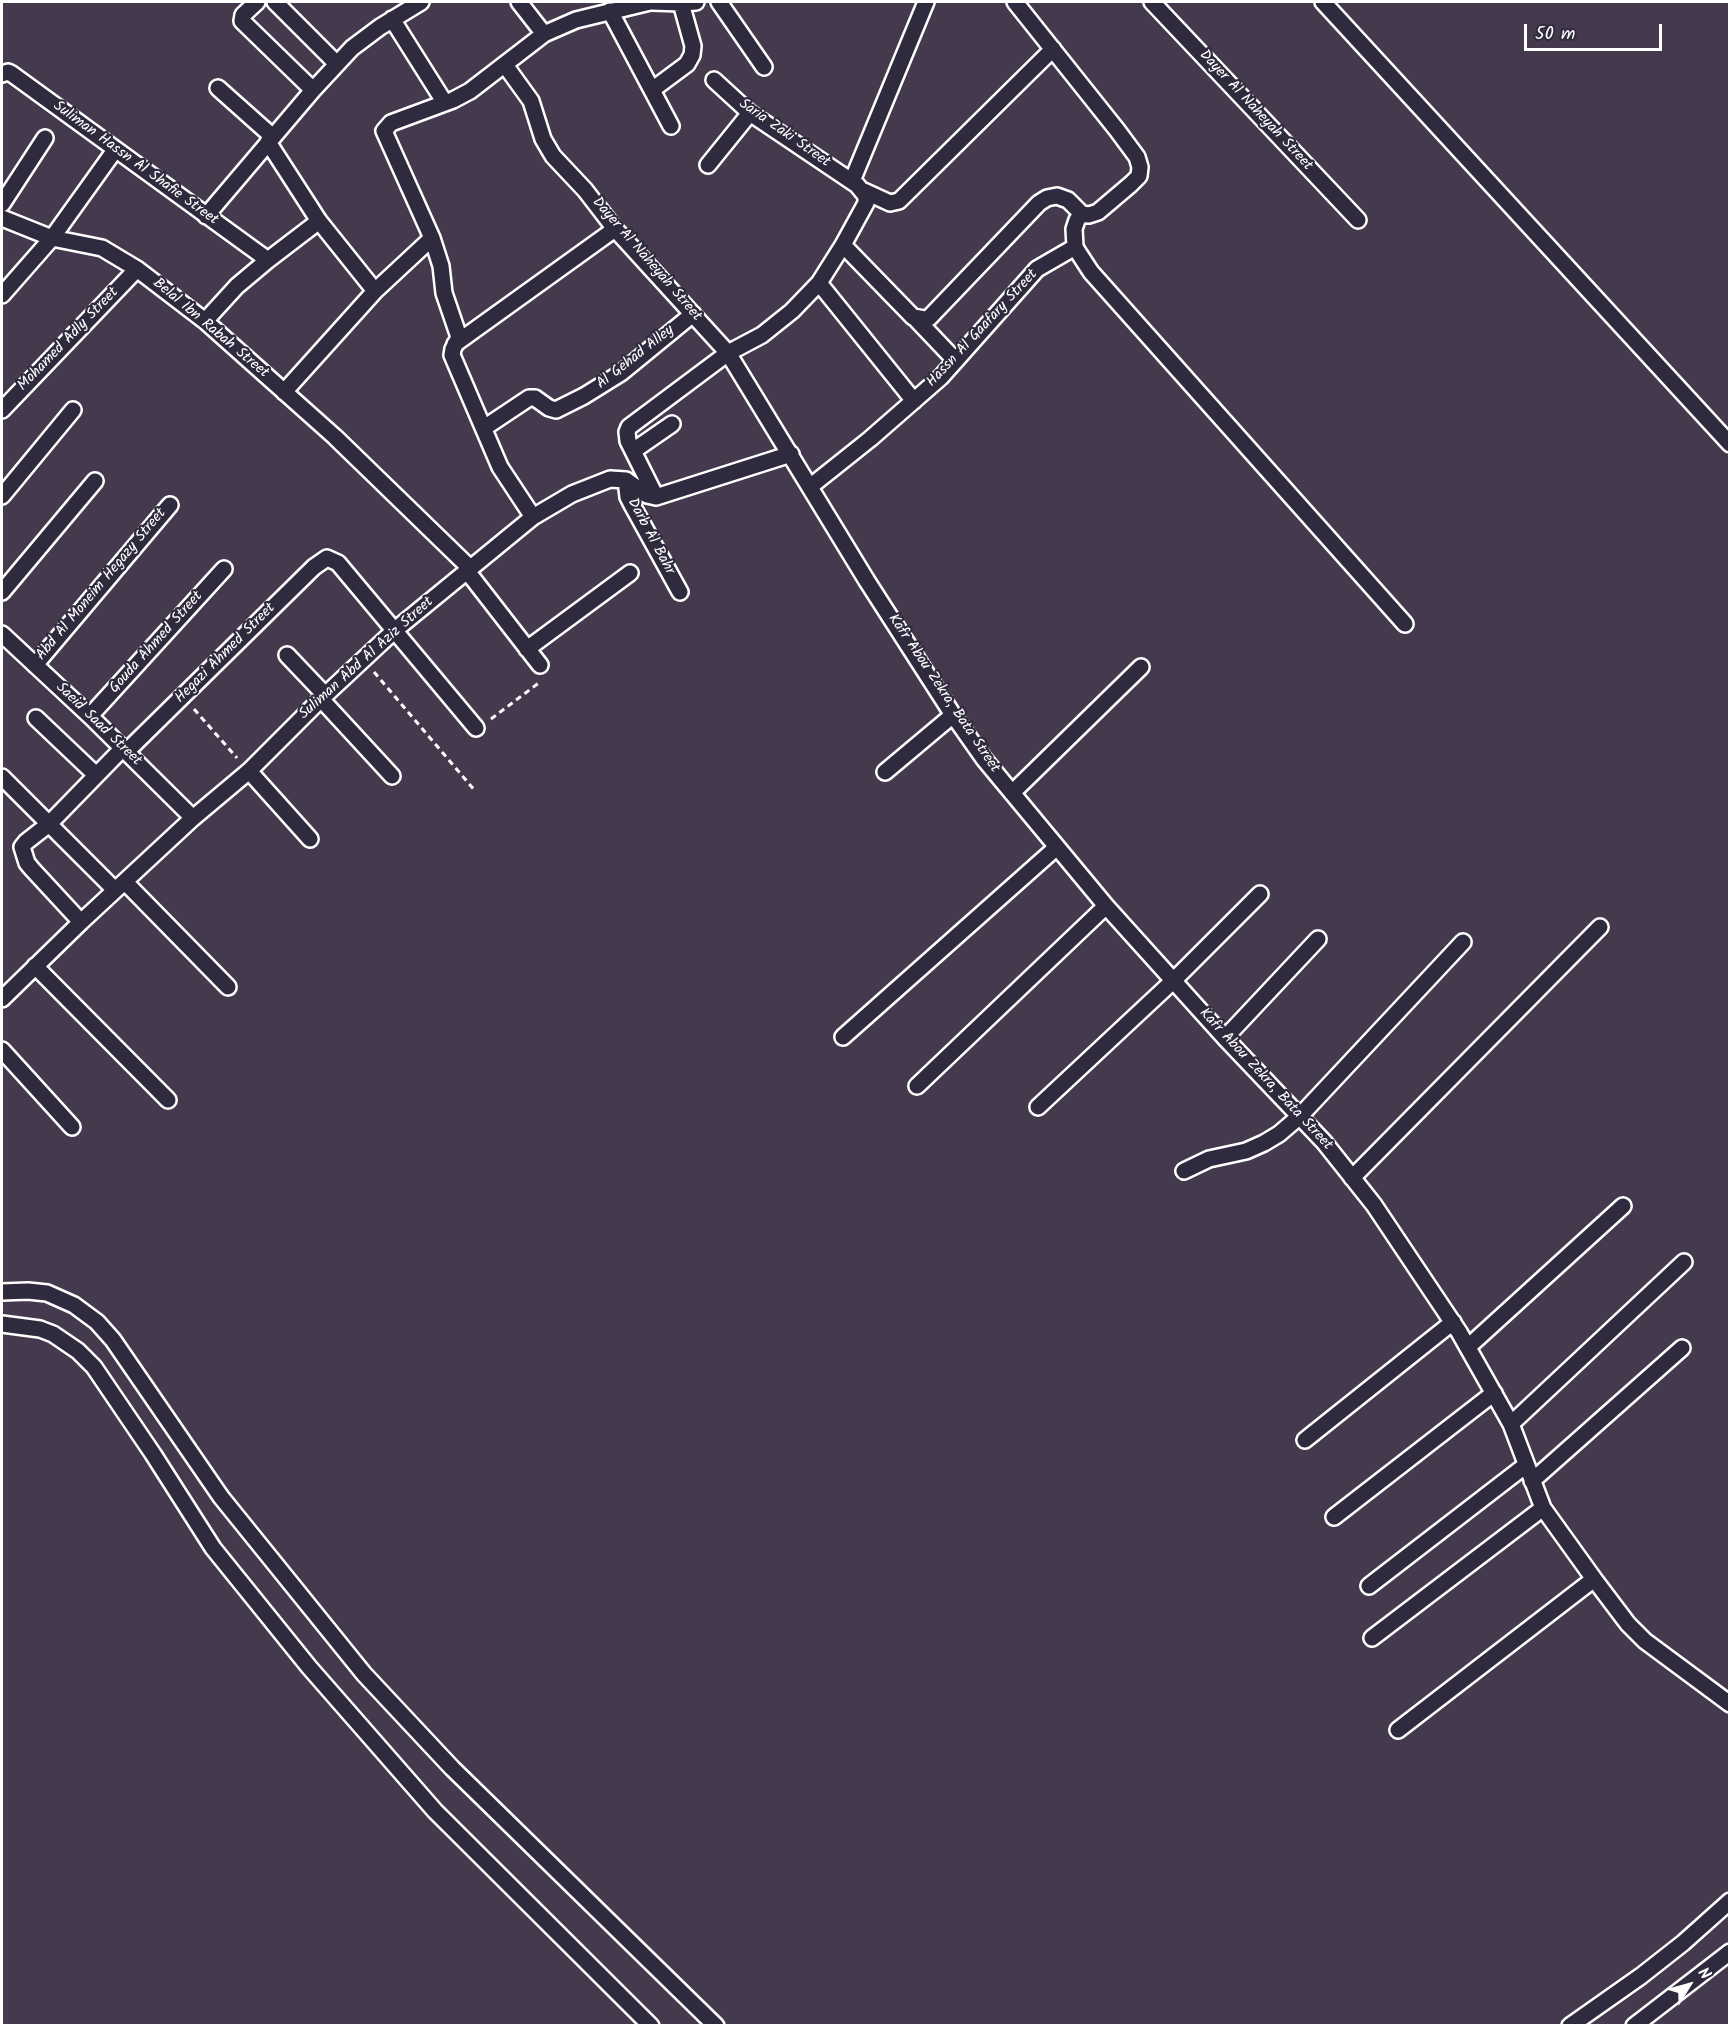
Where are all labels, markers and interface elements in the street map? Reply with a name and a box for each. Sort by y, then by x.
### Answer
scale bar [1527,12,1665,50]
text: 50 m [1535,20,1575,49]
street label: Dayer Al Naheyah Street [1194,47,1316,175]
street label: Saria Zaki Street [735,96,833,172]
street label: Suliman Hassn Al Shafie Street [49,98,221,230]
street label: Dayer Al Naheyah Street [587,194,705,326]
street label: Hassn Al Gaafary Street [924,266,1042,392]
street label: Belal Ibn Rabah Street [148,275,272,383]
street label: Mohamed Adly Street [15,284,123,396]
street label: Al Gehad Alley [594,322,678,394]
street label: Darb Al Bahr [622,496,678,578]
street label: Abd Al Moneim Hegazy Street [33,505,171,665]
street label: Gouda Ahmed Street [106,588,208,698]
street label: Suliman Abd Al Aziz Street [296,594,438,724]
street label: Hegazi Ahmed Street [172,600,280,708]
street label: Kafr Abou Zekra, Bata Street [883,611,1003,777]
street label: Saeid Saad Street [51,679,145,771]
street label: Kafr Abou Zekra, Bata Street [1194,1005,1336,1155]
north arrow [1659,1955,1719,2015]
text: N [1691,1962,1717,1985]

